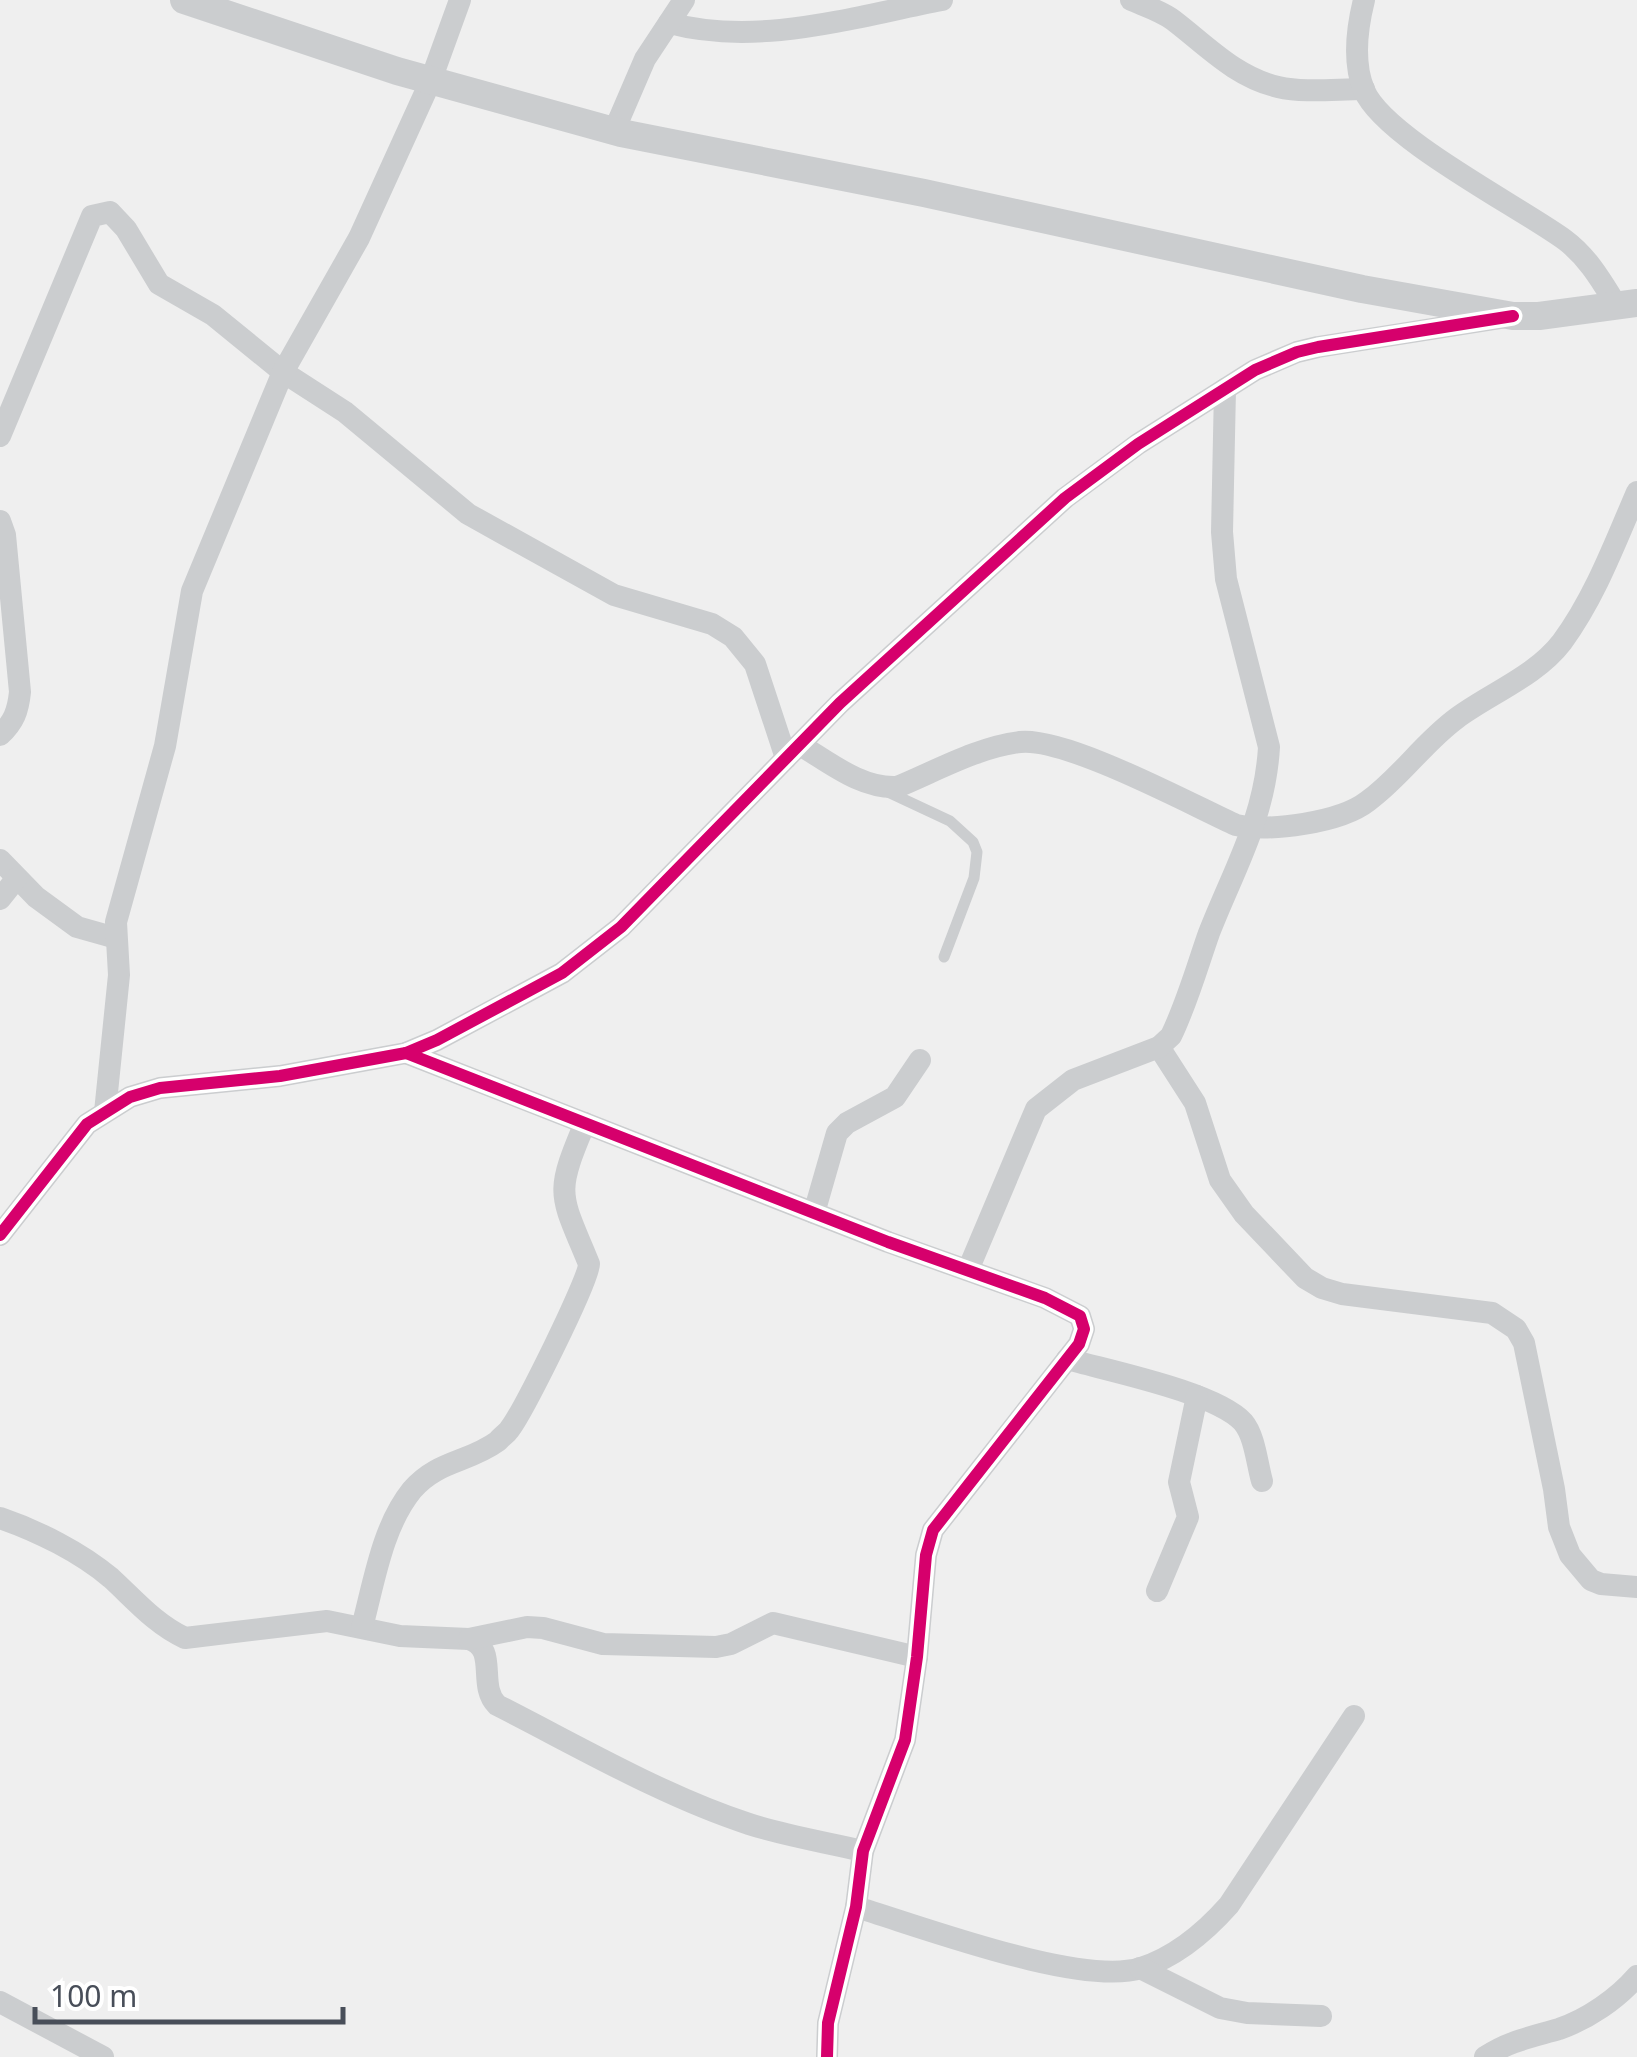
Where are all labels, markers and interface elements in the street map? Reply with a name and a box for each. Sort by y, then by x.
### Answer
scale bar [35,1962,342,2024]
text: 100 m [50,1975,137,2016]

